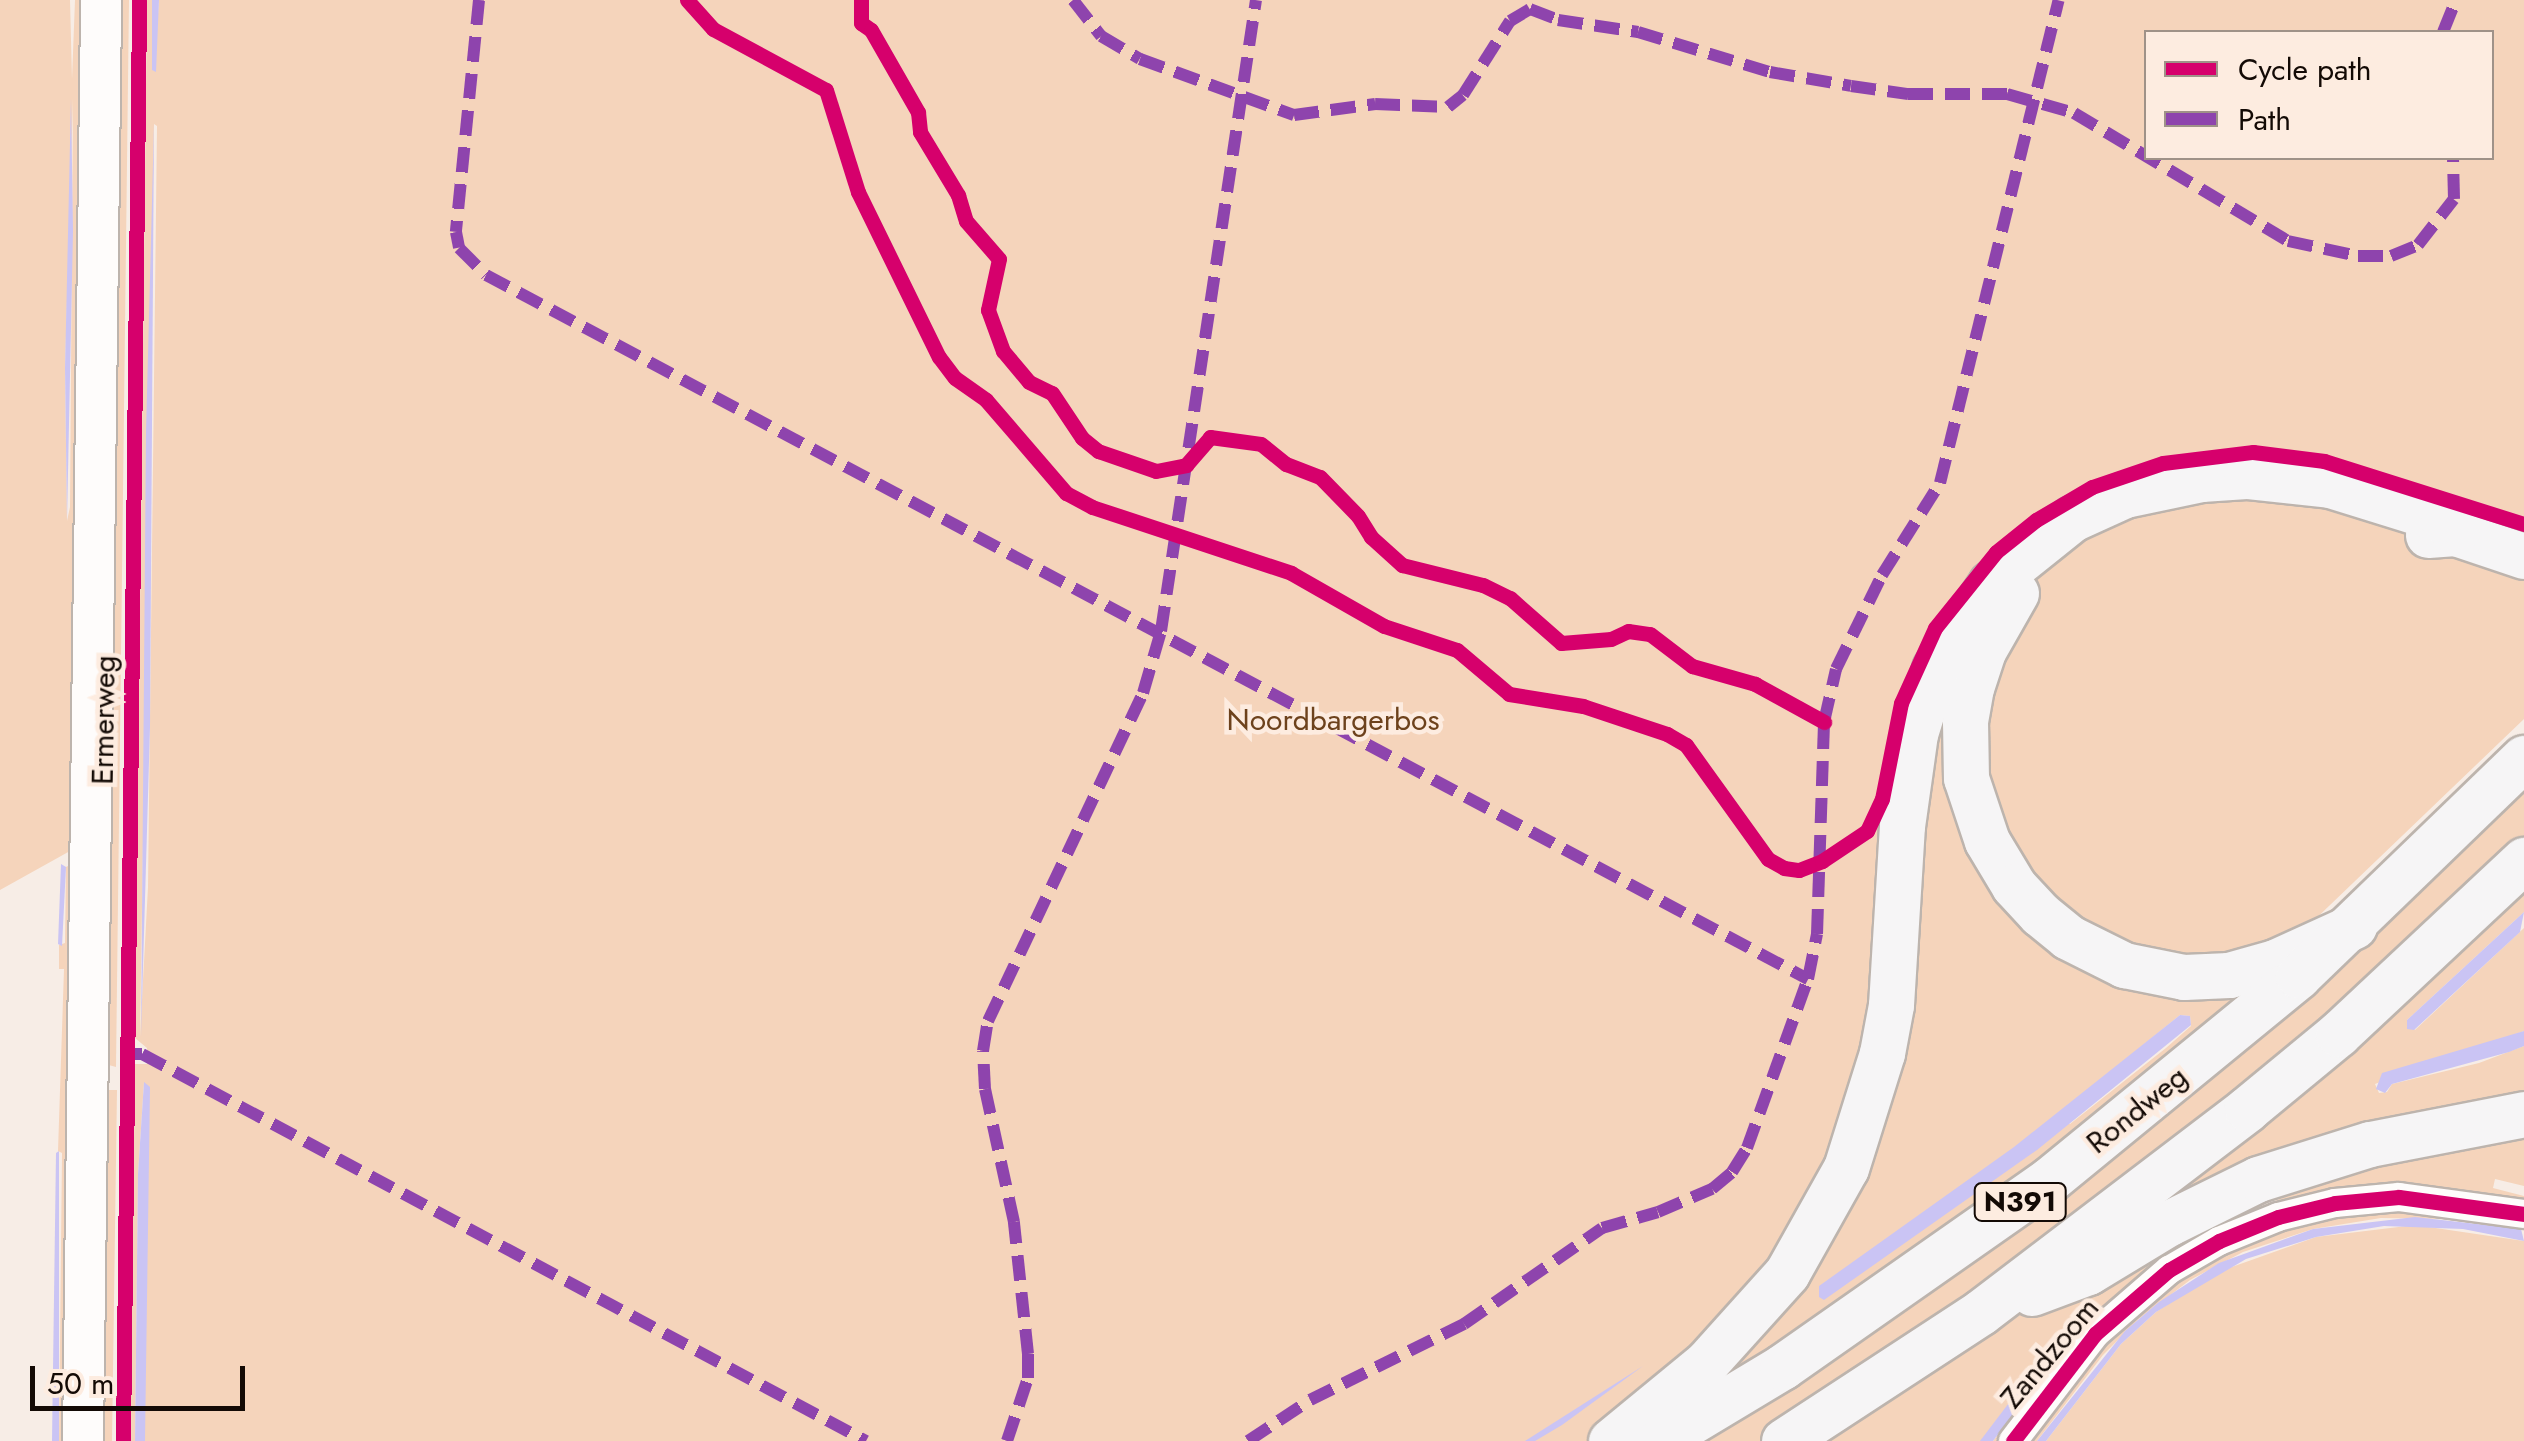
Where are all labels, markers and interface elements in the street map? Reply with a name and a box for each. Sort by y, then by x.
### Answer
legend [2144,30,2494,160]
text: Cycle path [2238,48,2371,91]
text: Path [2238,98,2291,141]
street label: Ermerweg [85,655,123,785]
park label: Noordbargerbos [1226,702,1440,738]
street label: Rondweg [2080,1059,2194,1161]
road number: N391 [1972,1179,2068,1225]
street label: Zandzoom [1993,1290,2107,1416]
scale bar [35,1346,250,1408]
text: 50 m [47,1362,114,1405]

